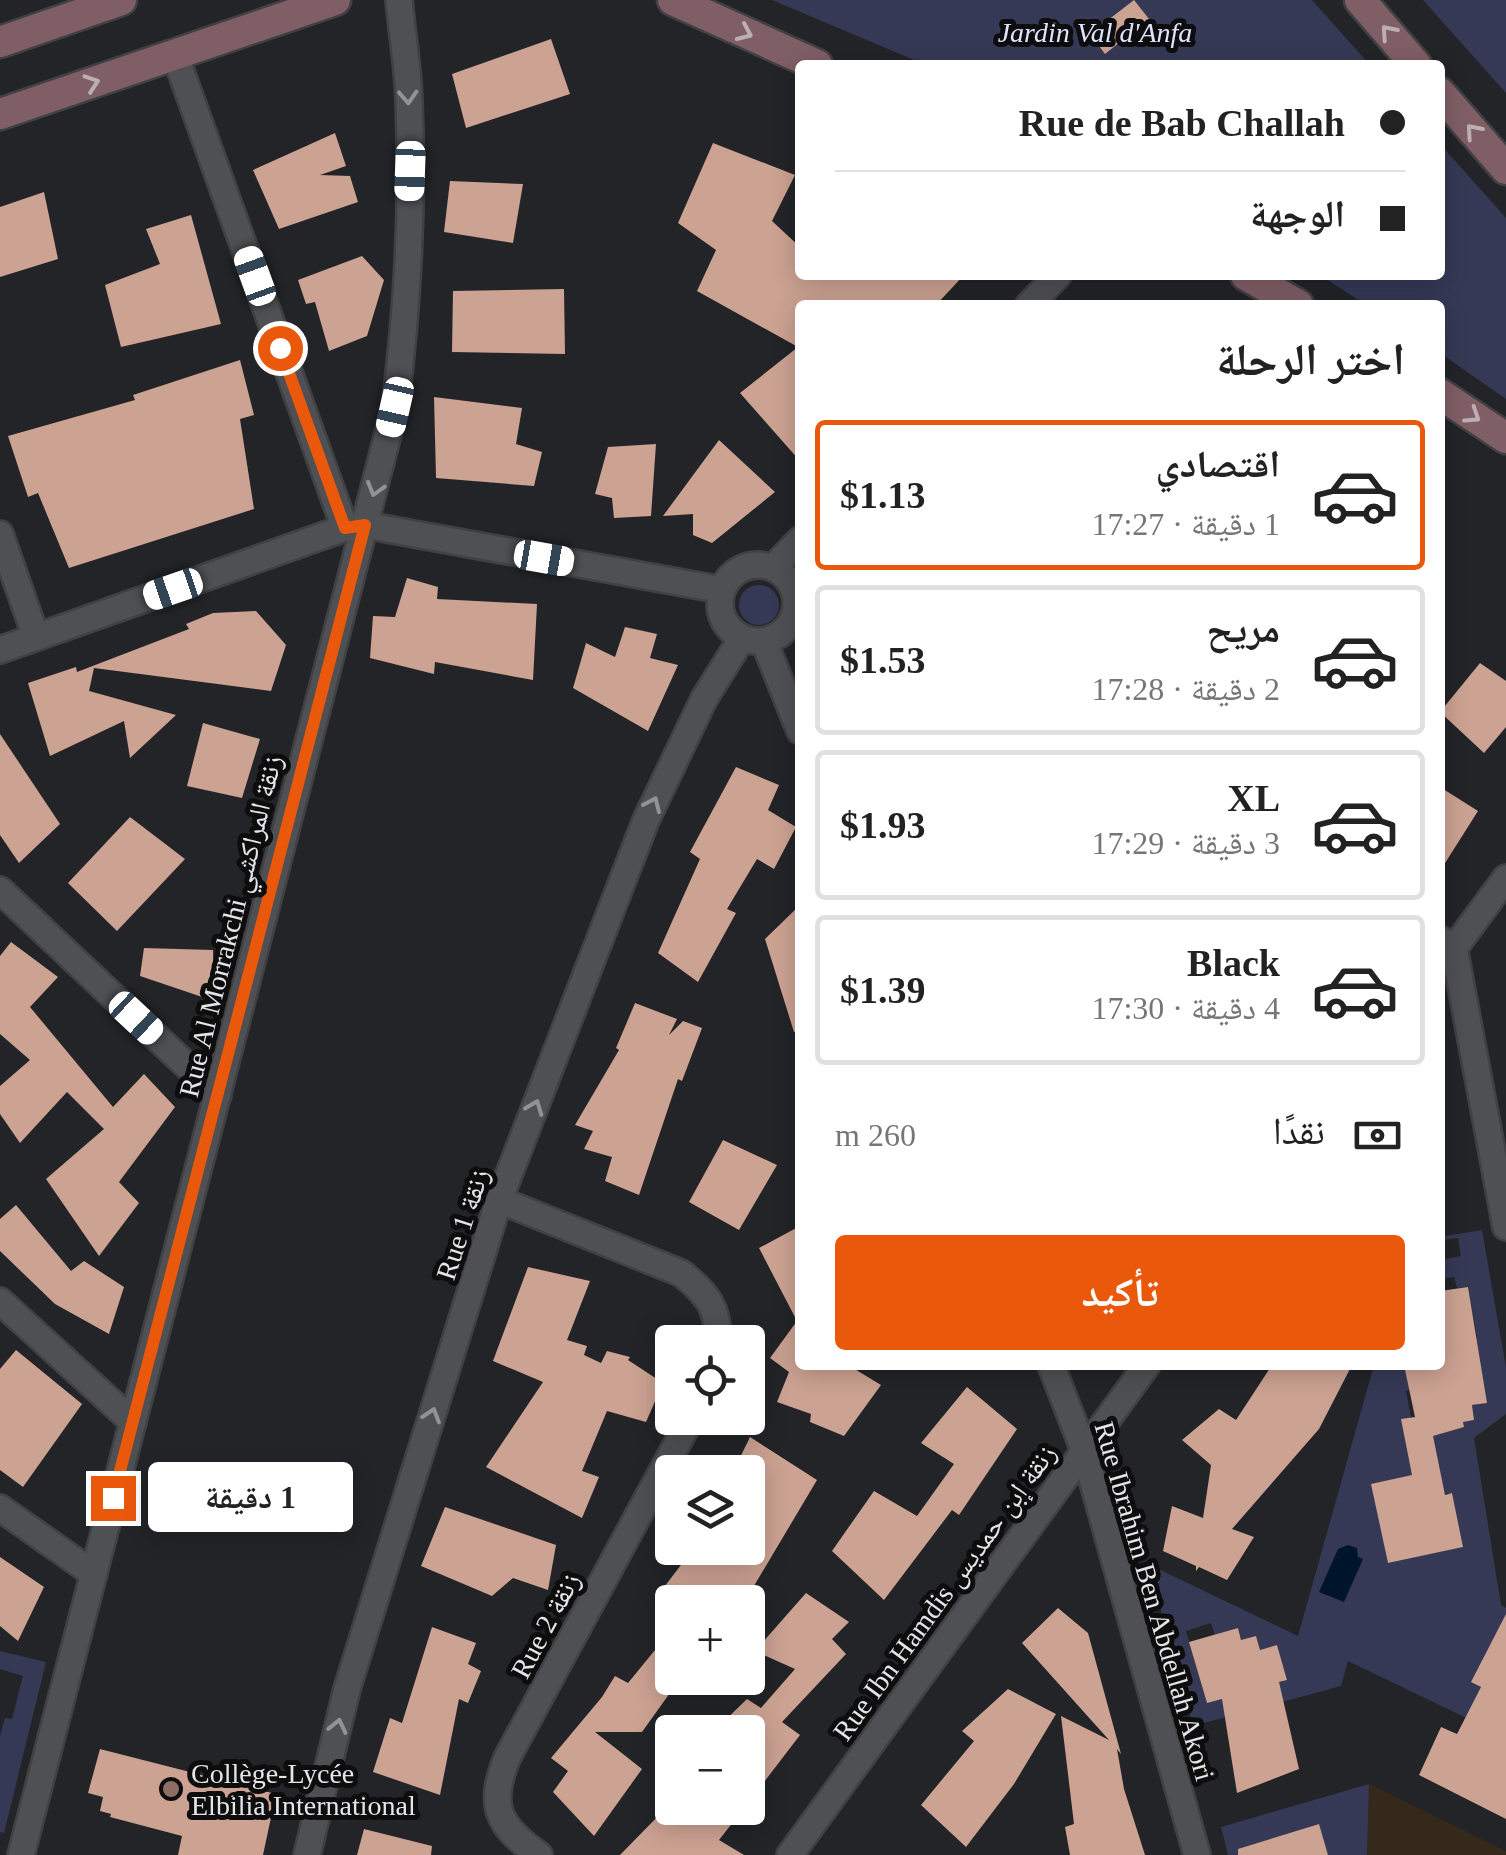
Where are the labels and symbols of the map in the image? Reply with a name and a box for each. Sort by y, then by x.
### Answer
park label: Jardin Val d'Anfa [998,17,1192,48]
one-way arrow [735,20,753,40]
one-way arrow [1382,26,1400,44]
one-way arrow [83,74,100,94]
one-way arrow [397,90,418,106]
one-way arrow [1467,124,1485,142]
car [394,140,426,202]
car [231,243,279,309]
route start [258,326,303,371]
car [374,374,416,440]
one-way arrow [1462,403,1480,422]
one-way arrow [366,480,387,497]
car [512,538,576,578]
car [140,565,206,613]
street label: Rue Al Morrakchi زنقة المراكشي [173,752,295,1102]
one-way arrow [641,796,661,814]
car [104,987,168,1049]
one-way arrow [524,1099,544,1117]
street label: Rue 1 زنقة [430,1165,495,1284]
one-way arrow [421,1407,441,1424]
street label: Rue Ibrahim Ben Abdellah Akori [1088,1418,1221,1784]
street label: Rue Ibn Hamdis زنقة إبن حمديس [827,1438,1064,1748]
callout: 1 دقيقة [148,1463,353,1533]
route end [91,1476,136,1521]
street label: Rue 2 زنقة [505,1567,586,1683]
one-way arrow [326,1718,347,1735]
place label: Collège-Lycée Elbilia International [191,1758,416,1821]
marker: Collège-Lycée Elbilia International [160,1778,182,1800]

